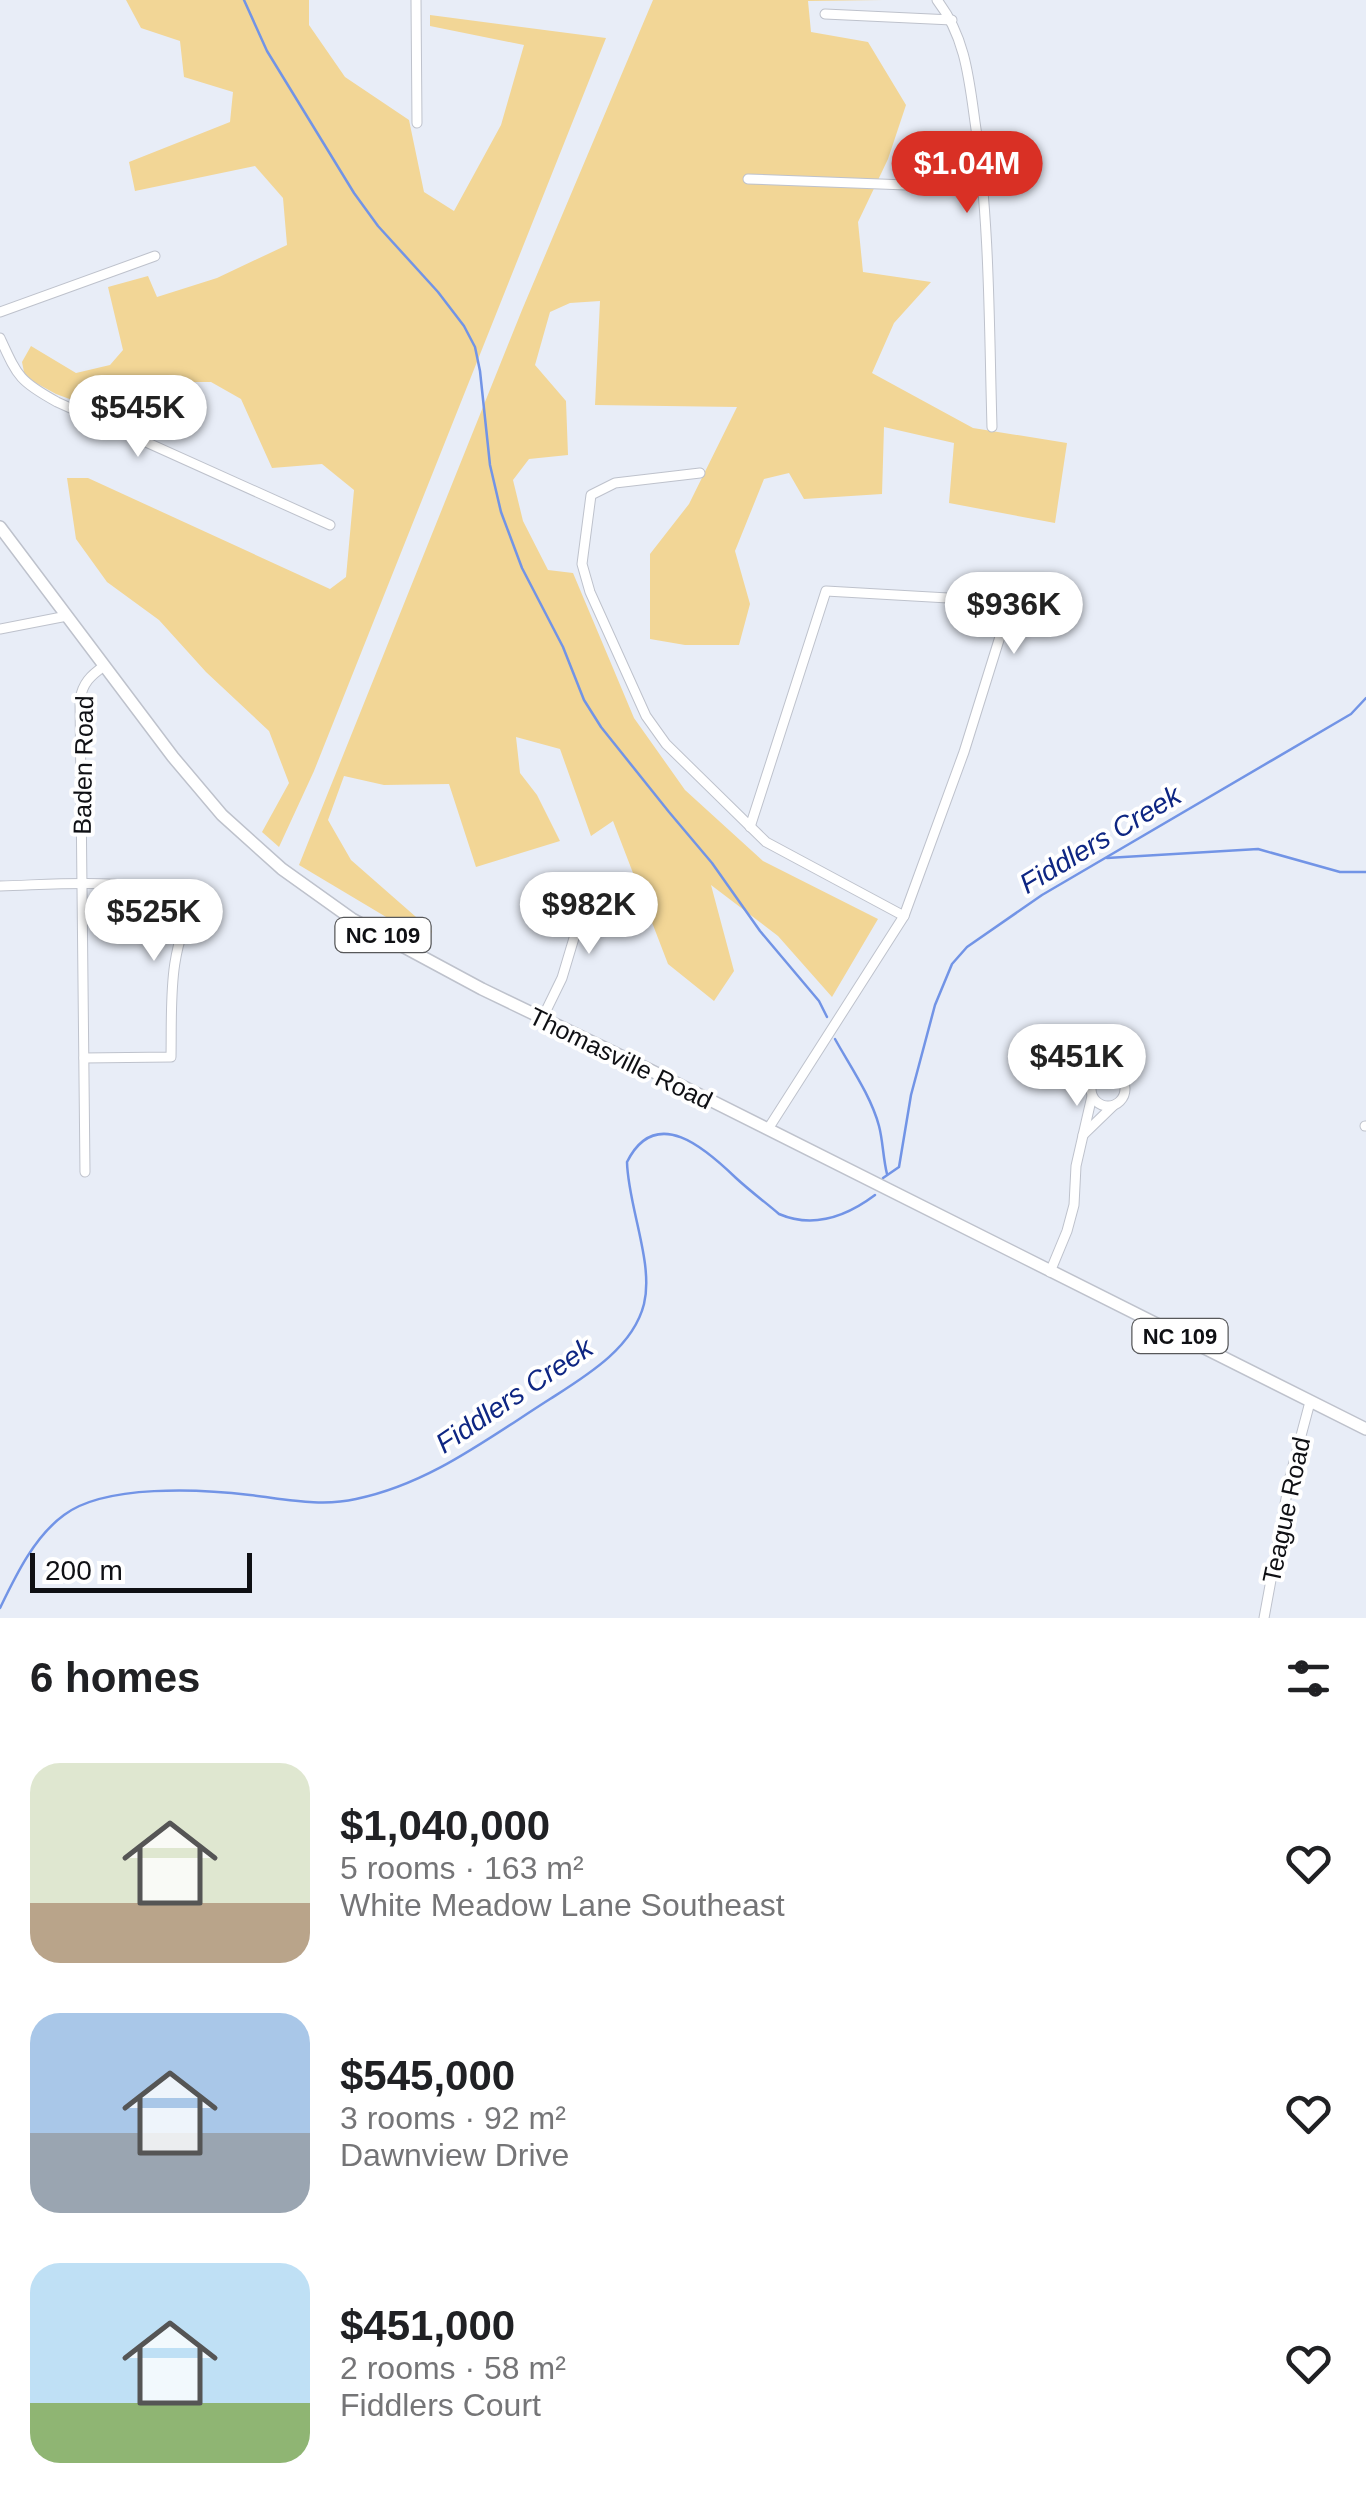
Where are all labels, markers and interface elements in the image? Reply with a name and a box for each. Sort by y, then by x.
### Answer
pin: $1.04M [886,131,1048,216]
text: $1.04M [914,145,1020,181]
pin: $545K [68,375,208,460]
text: $545K [91,389,185,425]
pin: $936K [944,572,1084,657]
text: $936K [967,586,1061,622]
street label: Baden Road [68,695,98,835]
water label: Fiddlers Creek [1014,778,1188,900]
pin: $982K [519,872,659,957]
pin: $525K [84,879,224,964]
text: $982K [542,886,636,922]
text: $525K [107,893,201,929]
road number: NC 109 [336,918,430,952]
street label: Thomasville Road [525,1002,717,1114]
pin: $451K [1007,1024,1147,1109]
text: $451K [1030,1038,1124,1074]
road number: NC 109 [1132,1319,1228,1353]
water label: Fiddlers Creek [430,1331,600,1459]
street label: Teague Road [1257,1434,1315,1586]
scale bar [30,1548,252,1592]
text: 200 m [45,1555,123,1586]
icon: filters [1281,1651,1336,1706]
text: 6 homes [30,1654,200,1701]
text: $1,040,000 [340,1802,550,1849]
icon: home [110,1803,230,1923]
icon: heart [1281,1836,1336,1891]
text: 5 rooms · 163 m² [340,1850,584,1886]
text: White Meadow Lane Southeast [340,1887,785,1923]
text: $545,000 [340,2052,515,2099]
icon: home [110,2053,230,2173]
icon: heart [1281,2086,1336,2141]
text: 3 rooms · 92 m² [340,2100,566,2136]
text: Dawnview Drive [340,2137,569,2173]
text: $451,000 [340,2302,515,2349]
icon: home [110,2303,230,2423]
icon: heart [1281,2336,1336,2391]
text: 2 rooms · 58 m² [340,2350,566,2386]
text: Fiddlers Court [340,2387,541,2423]

